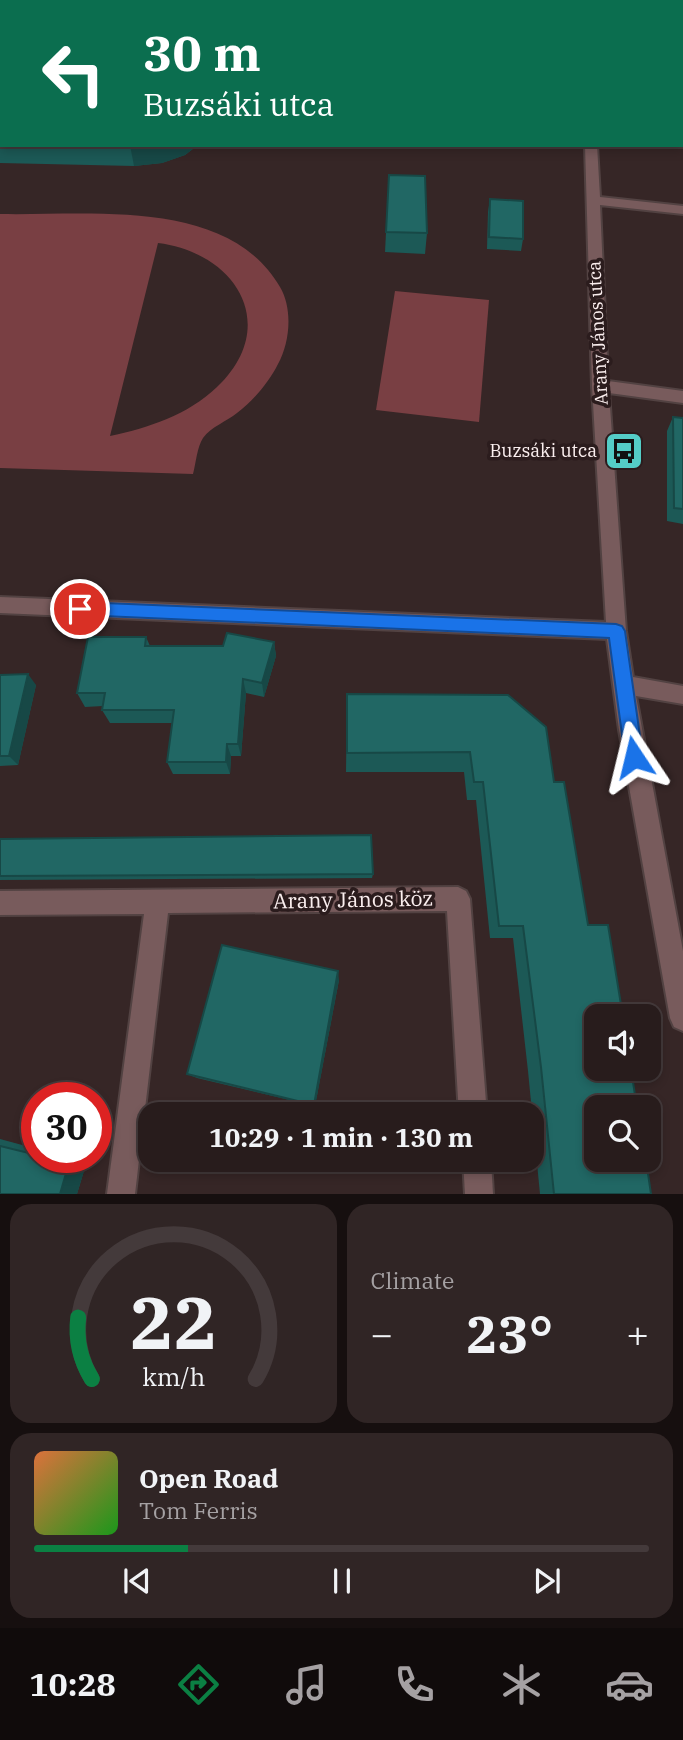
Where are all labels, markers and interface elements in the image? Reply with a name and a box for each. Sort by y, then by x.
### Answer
text: 30 m [143,21,261,84]
icon: left [28,28,119,119]
text: Buzsáki utca [143,83,334,125]
street label: Arany János utca [582,260,613,406]
bus stop icon: Buzsáki utca [603,430,645,472]
place label: Buzsáki utca [489,439,597,462]
pin [50,579,110,639]
icon: arrive [61,590,99,628]
position arrow [597,720,671,794]
street label: Arany János köz [273,884,433,914]
map controls [584,1004,661,1172]
button: sound [584,1004,661,1081]
speed limit sign: 30 [21,1082,112,1173]
button: search [584,1095,661,1172]
text: 10:29 · 1 min · 130 m [209,1120,473,1154]
text: Climate [371,1265,454,1295]
text: 22 [130,1275,217,1370]
text: 23° [466,1300,553,1367]
text: − [371,1309,393,1358]
text: + [626,1309,649,1358]
text: km/h [142,1360,205,1393]
text: Open Road [139,1461,278,1495]
text: Tom Ferris [139,1495,258,1525]
icon: previous [118,1562,156,1600]
icon: pause [323,1562,361,1600]
icon: next [528,1562,566,1600]
icon: directions [174,1660,223,1709]
icon: music [282,1660,331,1709]
icon: phone [390,1660,439,1709]
icon: climate [497,1660,546,1709]
icon: car [605,1660,654,1709]
text: 10:28 [29,1663,116,1705]

